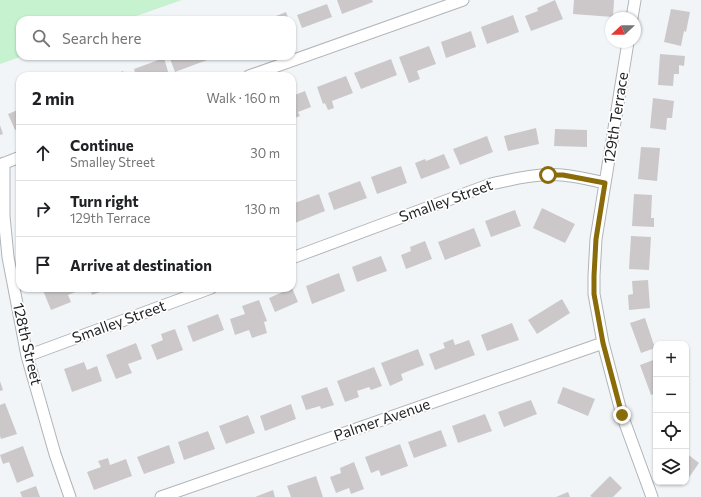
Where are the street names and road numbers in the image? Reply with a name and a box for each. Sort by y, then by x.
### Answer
street label: 129th Terrace [599,71,631,165]
street label: Smalley Street [396,175,495,225]
street label: Smalley Street [69,296,168,346]
street label: 128th Street [10,301,46,387]
street label: Palmer Avenue [331,394,432,444]

